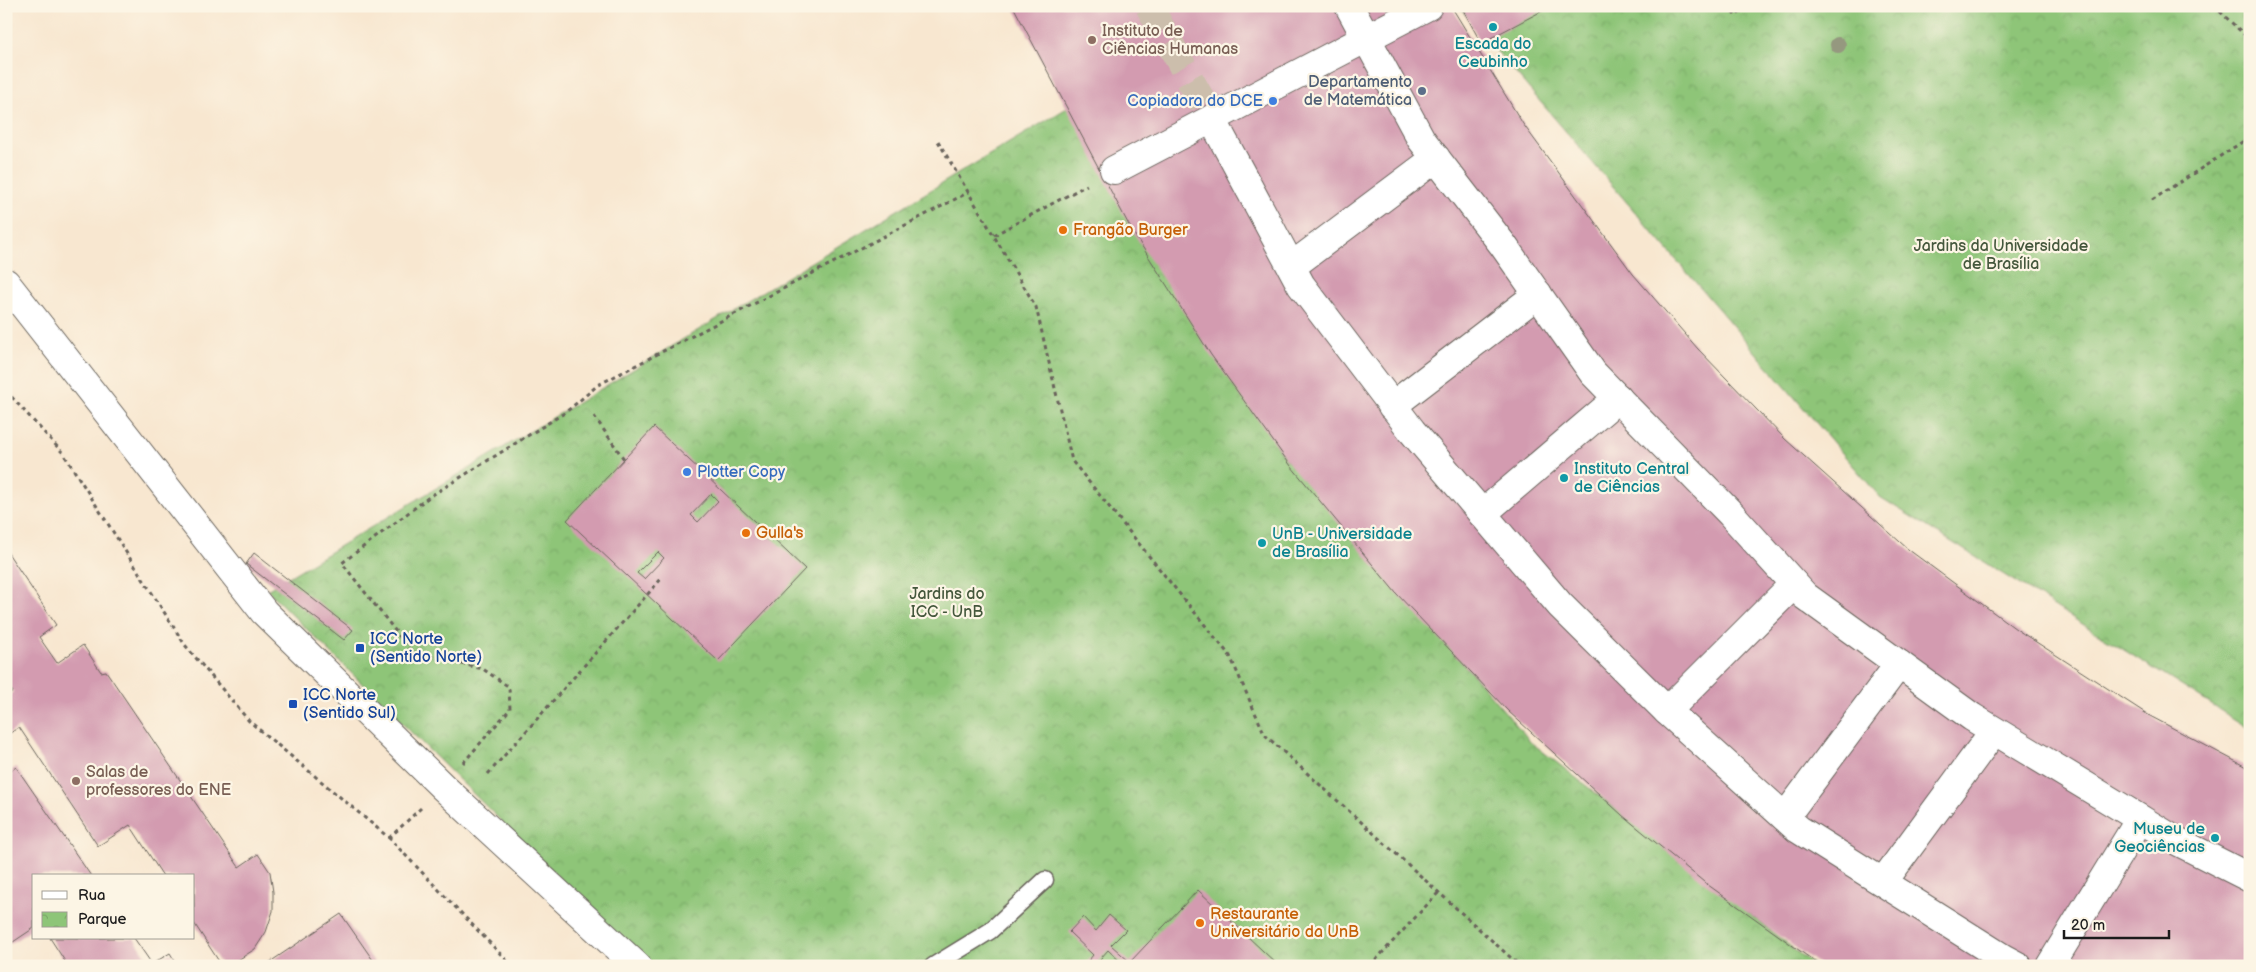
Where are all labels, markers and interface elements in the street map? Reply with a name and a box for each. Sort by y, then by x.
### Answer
marker: Escada do Ceubinho [1487,21,1499,33]
place label: Instituto de Ciências Humanas [1102,22,1238,59]
marker: Instituto de Ciências Humanas [1086,34,1098,46]
place label: Escada do Ceubinho [1455,35,1531,72]
place label: Departamento de Matemática [1304,73,1412,110]
marker: Departamento de Matemática [1416,85,1428,97]
place label: Copiadora do DCE [1127,92,1263,111]
marker: Copiadora do DCE [1267,95,1279,107]
place label: Frangão Burger [1073,221,1188,240]
marker: Frangão Burger [1057,224,1069,236]
park label: Jardins da Universidade de Brasília [1914,237,2089,274]
place label: Instituto Central de Ciências [1574,460,1689,497]
place label: Plotter Copy [697,463,786,482]
marker: Plotter Copy [681,466,693,478]
marker: Instituto Central de Ciências [1558,472,1570,484]
place label: Gulla's [756,524,804,543]
place label: UnB - Universidade de Brasília [1272,525,1413,562]
marker: Gulla's [740,527,752,539]
marker: UnB - Universidade de Brasília [1256,537,1268,549]
park label: Jardins do ICC - UnB [910,585,984,622]
place label: ICC Norte (Sentido Norte) [370,630,482,667]
marker: ICC Norte (Sentido Norte) [354,642,366,654]
place label: ICC Norte (Sentido Sul) [303,686,396,723]
marker: ICC Norte (Sentido Sul) [287,698,299,710]
place label: Salas de professores do ENE [86,763,231,800]
marker: Salas de professores do ENE [70,775,82,787]
place label: Museu de Geociências [2114,820,2205,857]
marker: Museu de Geociências [2209,832,2221,844]
legend [32,874,195,940]
text: Rua [78,886,106,905]
place label: Restaurante Universitário da UnB [1210,905,1359,942]
scale bar [2064,907,2168,939]
text: Parque [78,910,127,929]
text: 20 m [2071,916,2105,935]
marker: Restaurante Universitário da UnB [1194,917,1206,929]

